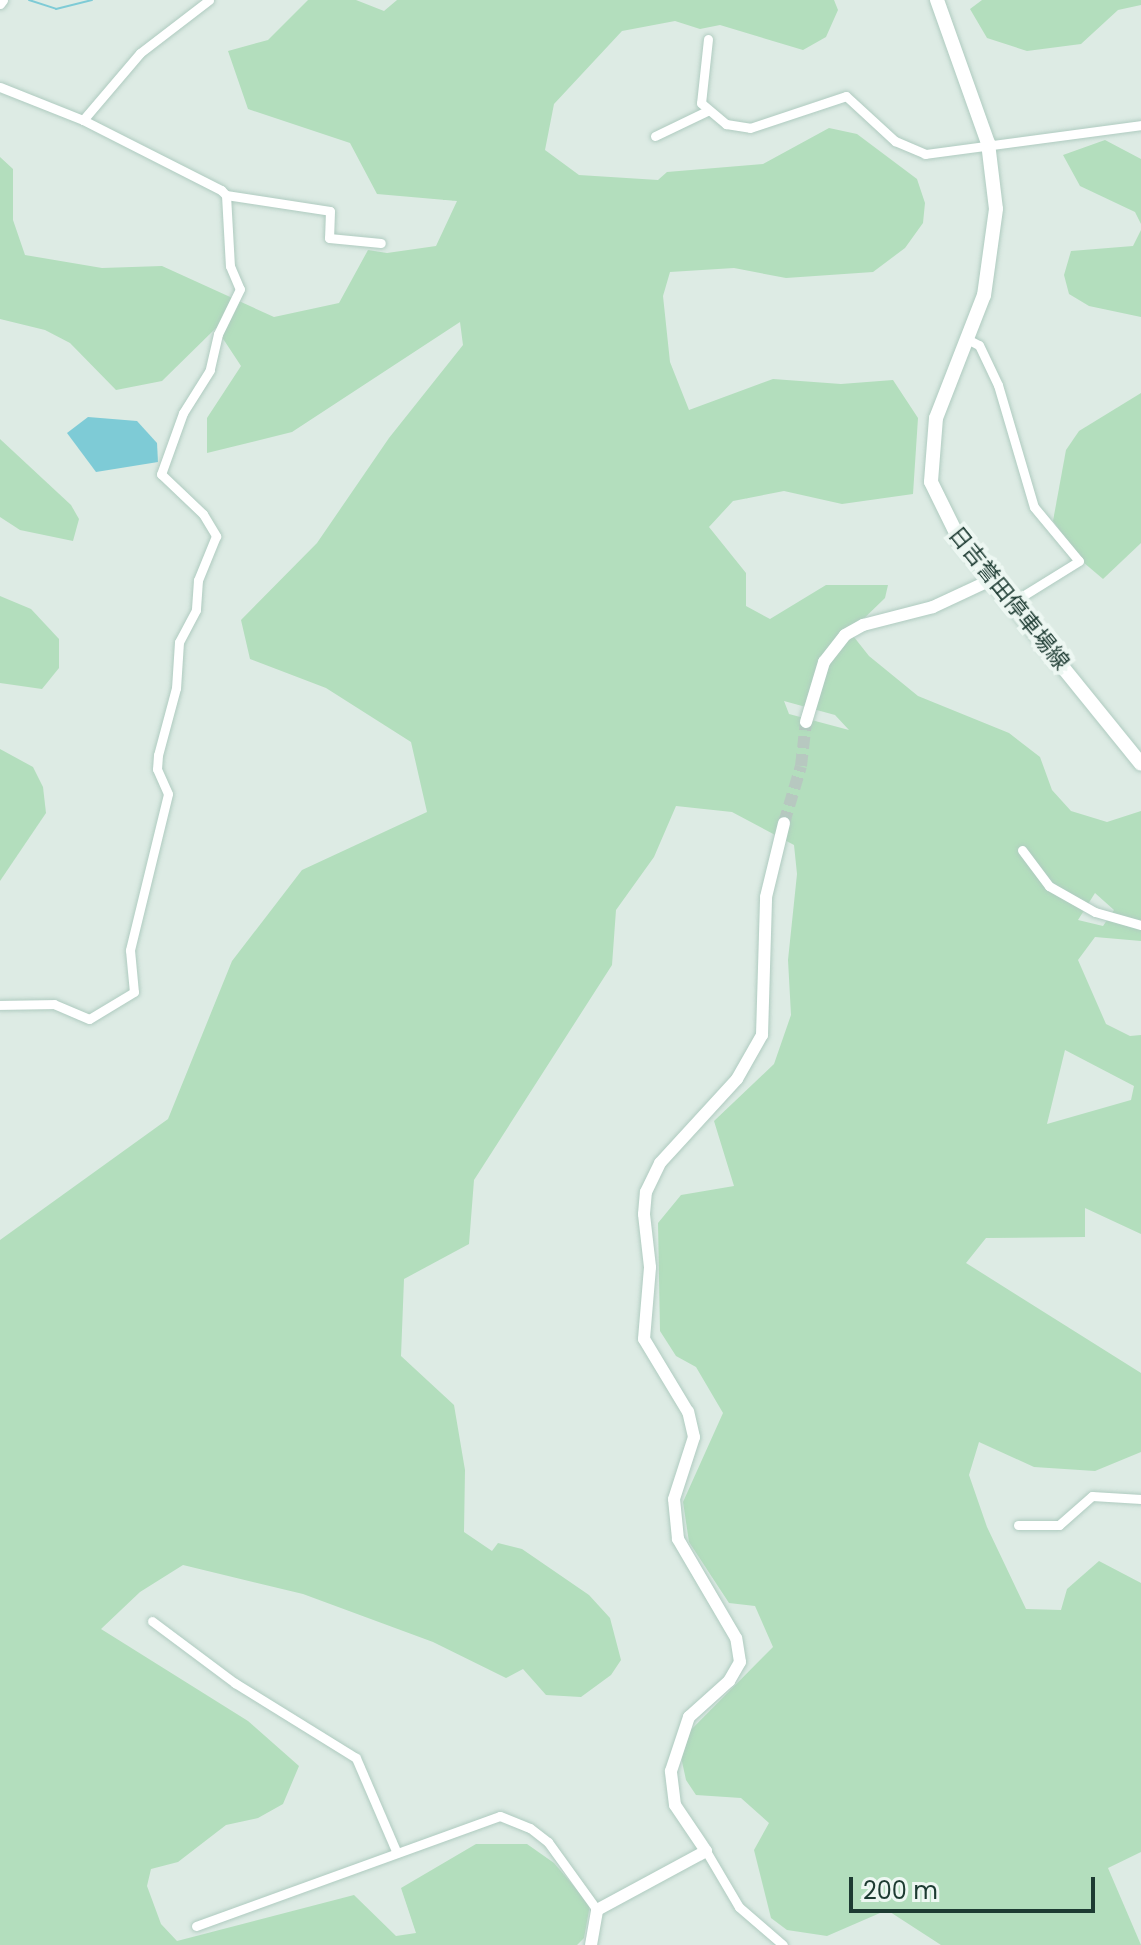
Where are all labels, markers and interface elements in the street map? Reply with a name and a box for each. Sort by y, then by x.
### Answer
street label: 日吉誉田停車場線 [943,521,1075,675]
scale bar [853,1861,1099,1911]
text: 200 m [863,1874,938,1907]

